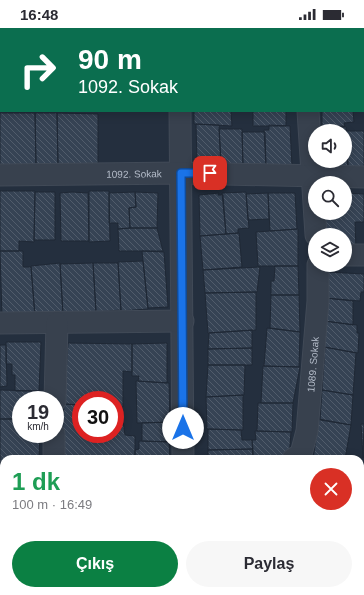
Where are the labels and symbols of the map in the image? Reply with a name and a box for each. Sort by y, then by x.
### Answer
pin [193,156,227,190]
street label: 1092. Sokak [106,168,163,180]
street label: 1089. Sokak [305,335,321,393]
speed limit sign: 30 [72,391,124,443]
position arrow [162,407,204,449]

